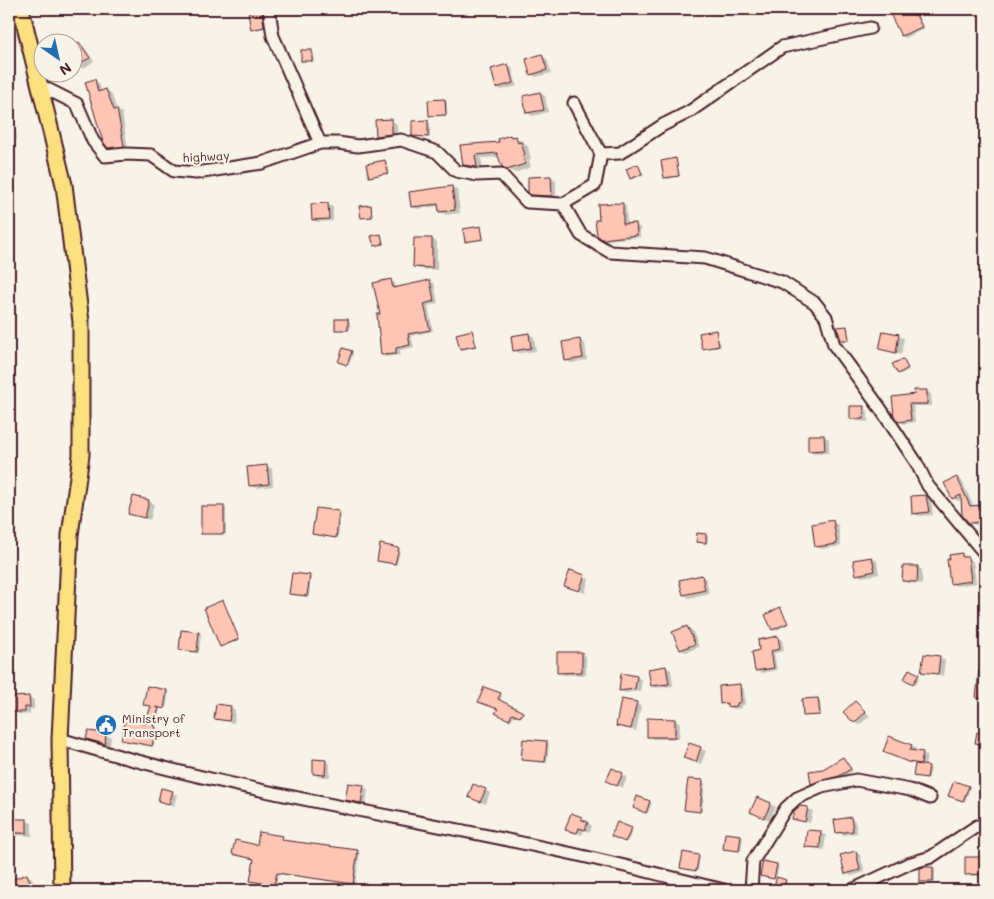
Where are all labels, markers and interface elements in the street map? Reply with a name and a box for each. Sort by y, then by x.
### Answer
north arrow [32,32,82,82]
text: N [56,58,75,80]
street label: highway [182,147,230,165]
place label: Ministry of Transport [122,710,185,740]
public building icon: Ministry of Transport [94,713,118,737]

